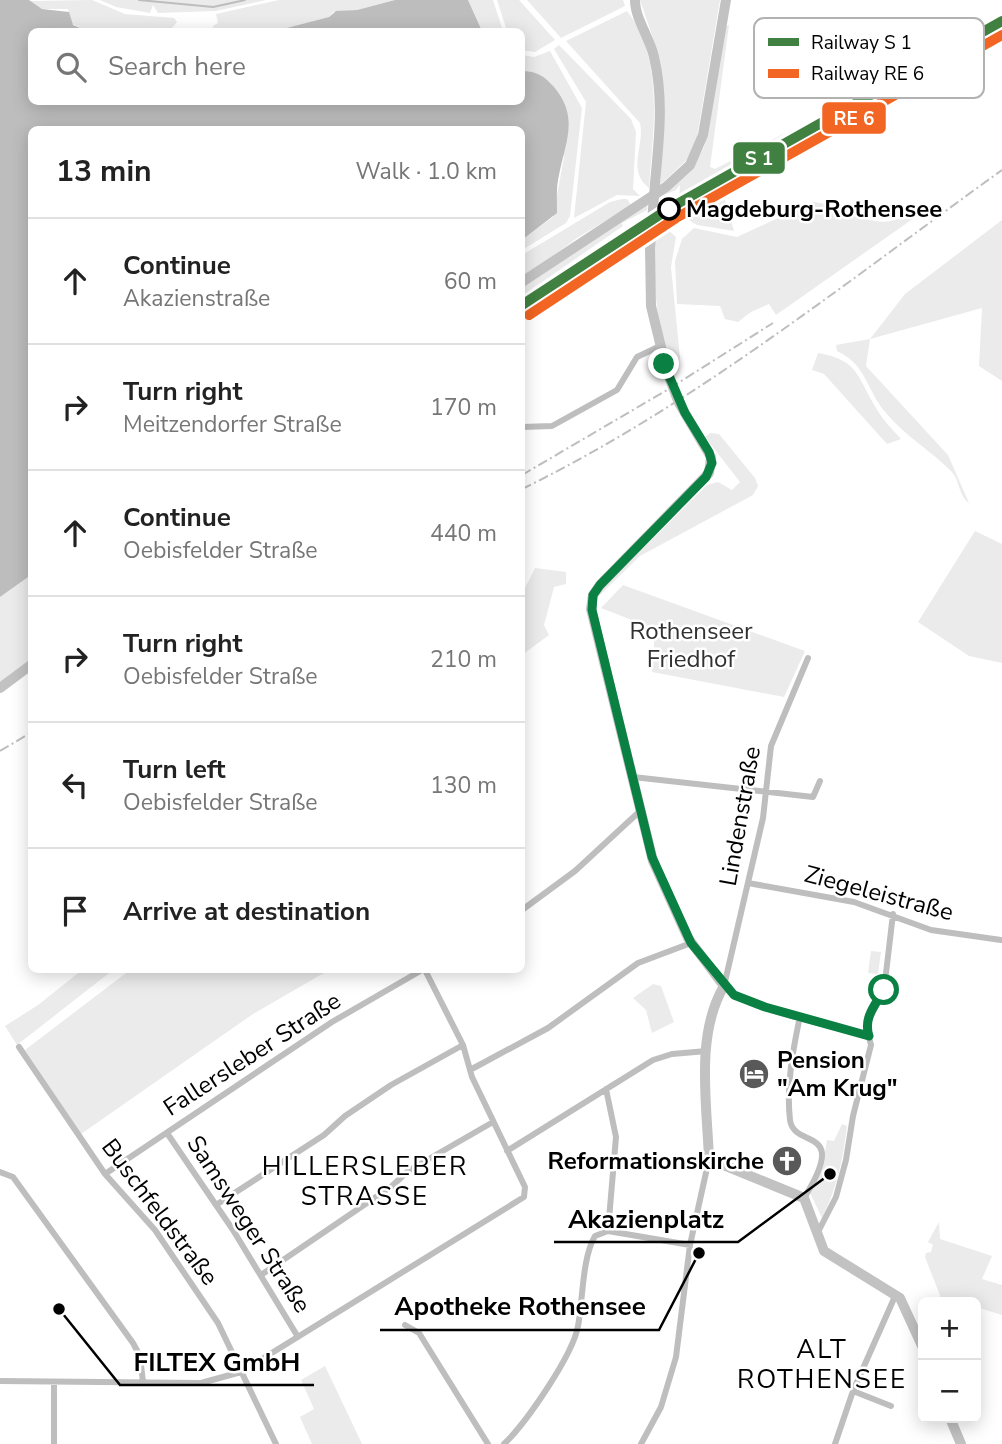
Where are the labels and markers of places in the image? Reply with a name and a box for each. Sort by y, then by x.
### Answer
place label: Magdeburg-Rothensee [686,193,942,225]
marker: Magdeburg-Rothensee [658,198,680,220]
place label: Pension "Am Krug" [777,1044,898,1104]
hotel icon: Pension "Am Krug" [737,1057,771,1091]
church icon: Reformationskirche [770,1144,804,1178]
place label: Reformationskirche [548,1145,764,1177]
callout: Akazienplatz [554,1195,738,1242]
callout: Apotheke Rothensee [380,1283,659,1330]
callout: FILTEX GmbH [120,1338,314,1385]

